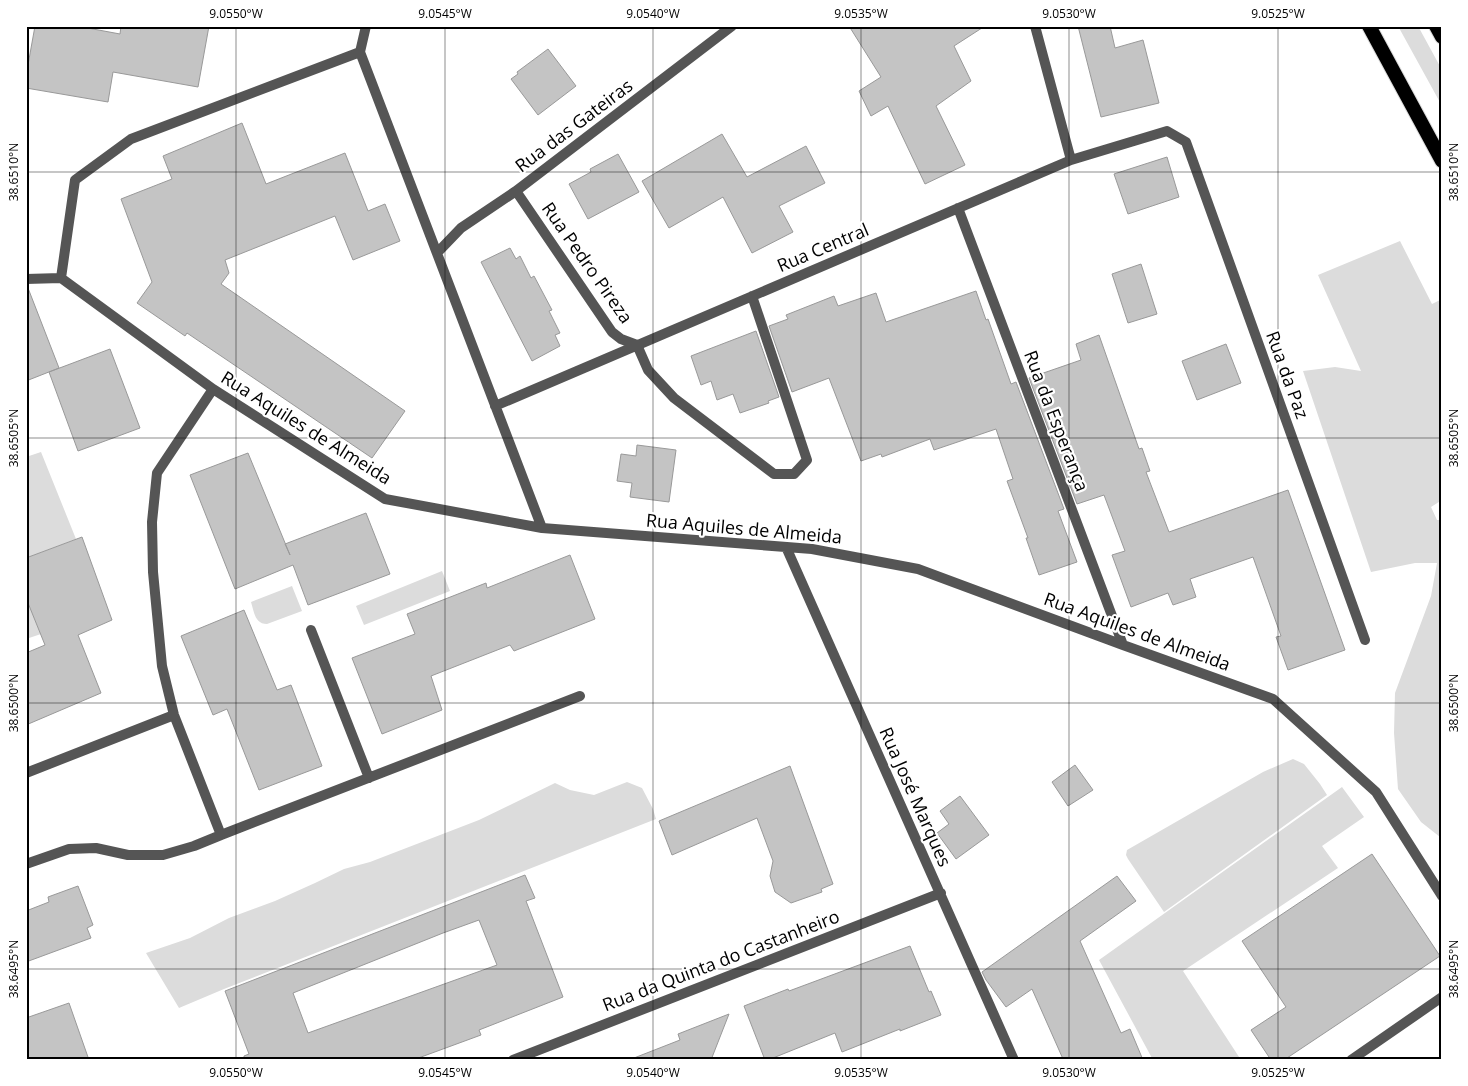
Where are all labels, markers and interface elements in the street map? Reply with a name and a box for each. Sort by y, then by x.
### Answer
text: 9.0550°W [209,5,263,22]
text: 9.0545°W [418,5,472,22]
text: 9.0540°W [626,5,680,22]
text: 9.0535°W [834,5,888,22]
text: 9.0530°W [1042,5,1096,22]
text: 9.0525°W [1251,5,1305,22]
street label: Rua das Gateiras [510,73,637,177]
text: 38.6510°N [5,143,22,201]
text: 38.6510°N [1445,143,1462,201]
street label: Rua Pedro Pireza [537,197,639,328]
street label: Rua Central [773,217,872,277]
street label: Rua da Paz [1261,327,1315,422]
street label: Rua da Esperança [1019,347,1095,495]
street label: Rua Aquiles de Almeida [217,365,396,489]
text: 38.6505°N [5,409,22,467]
text: 38.6505°N [1445,409,1462,467]
street label: Rua Aquiles de Almeida [645,507,843,549]
street label: Rua Aquiles de Almeida [1041,586,1234,676]
text: 38.6500°N [5,674,22,732]
text: 38.6500°N [1445,674,1462,732]
street label: Rua José Marques [874,723,957,870]
street label: Rua da Quinta do Castanheiro [599,904,843,1016]
text: 38.6495°N [5,940,22,998]
text: 38.6495°N [1445,940,1462,998]
text: 9.0550°W [209,1064,263,1081]
text: 9.0545°W [418,1064,472,1081]
text: 9.0540°W [626,1064,680,1081]
text: 9.0535°W [834,1064,888,1081]
text: 9.0530°W [1042,1064,1096,1081]
text: 9.0525°W [1251,1064,1305,1081]

